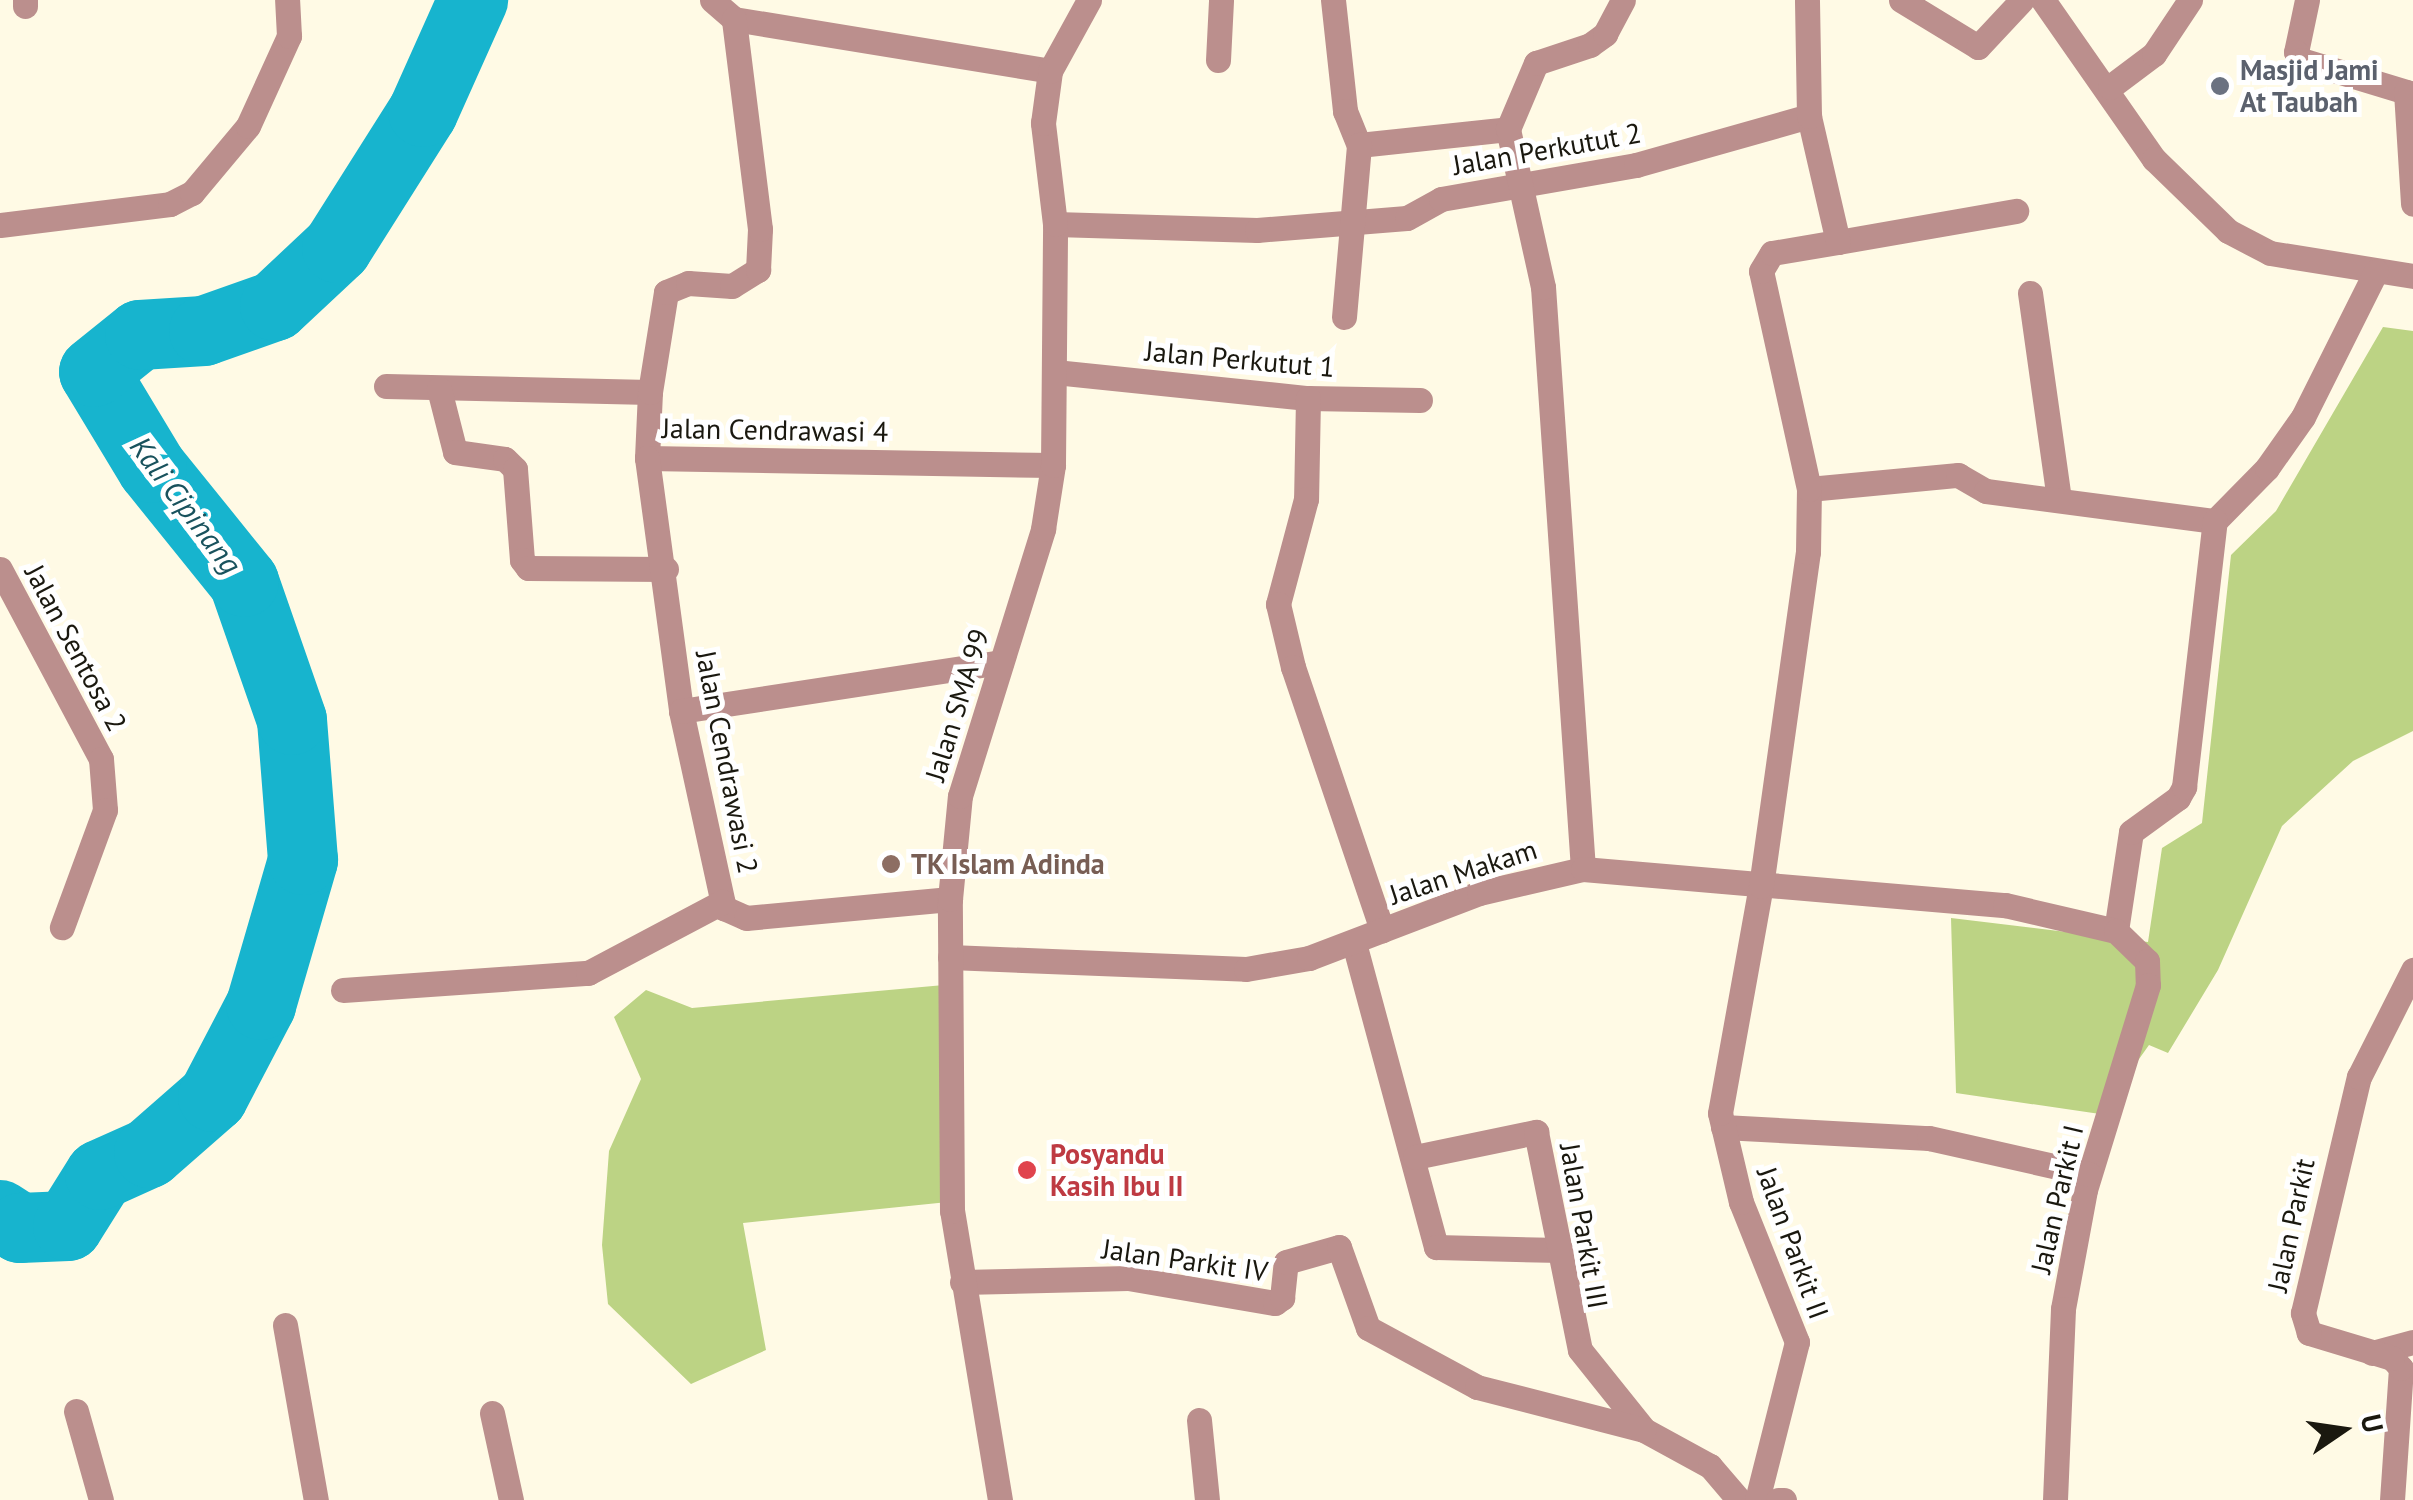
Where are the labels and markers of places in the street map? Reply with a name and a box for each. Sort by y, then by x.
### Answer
place label: Masjid Jami At Taubah [2240,53,2379,119]
marker: Masjid Jami At Taubah [2209,75,2231,97]
place label: TK Islam Adinda [911,847,1107,881]
marker: TK Islam Adinda [880,853,902,875]
place label: Posyandu Kasih Ibu II [1050,1137,1183,1203]
marker: Posyandu Kasih Ibu II [1014,1157,1040,1183]

